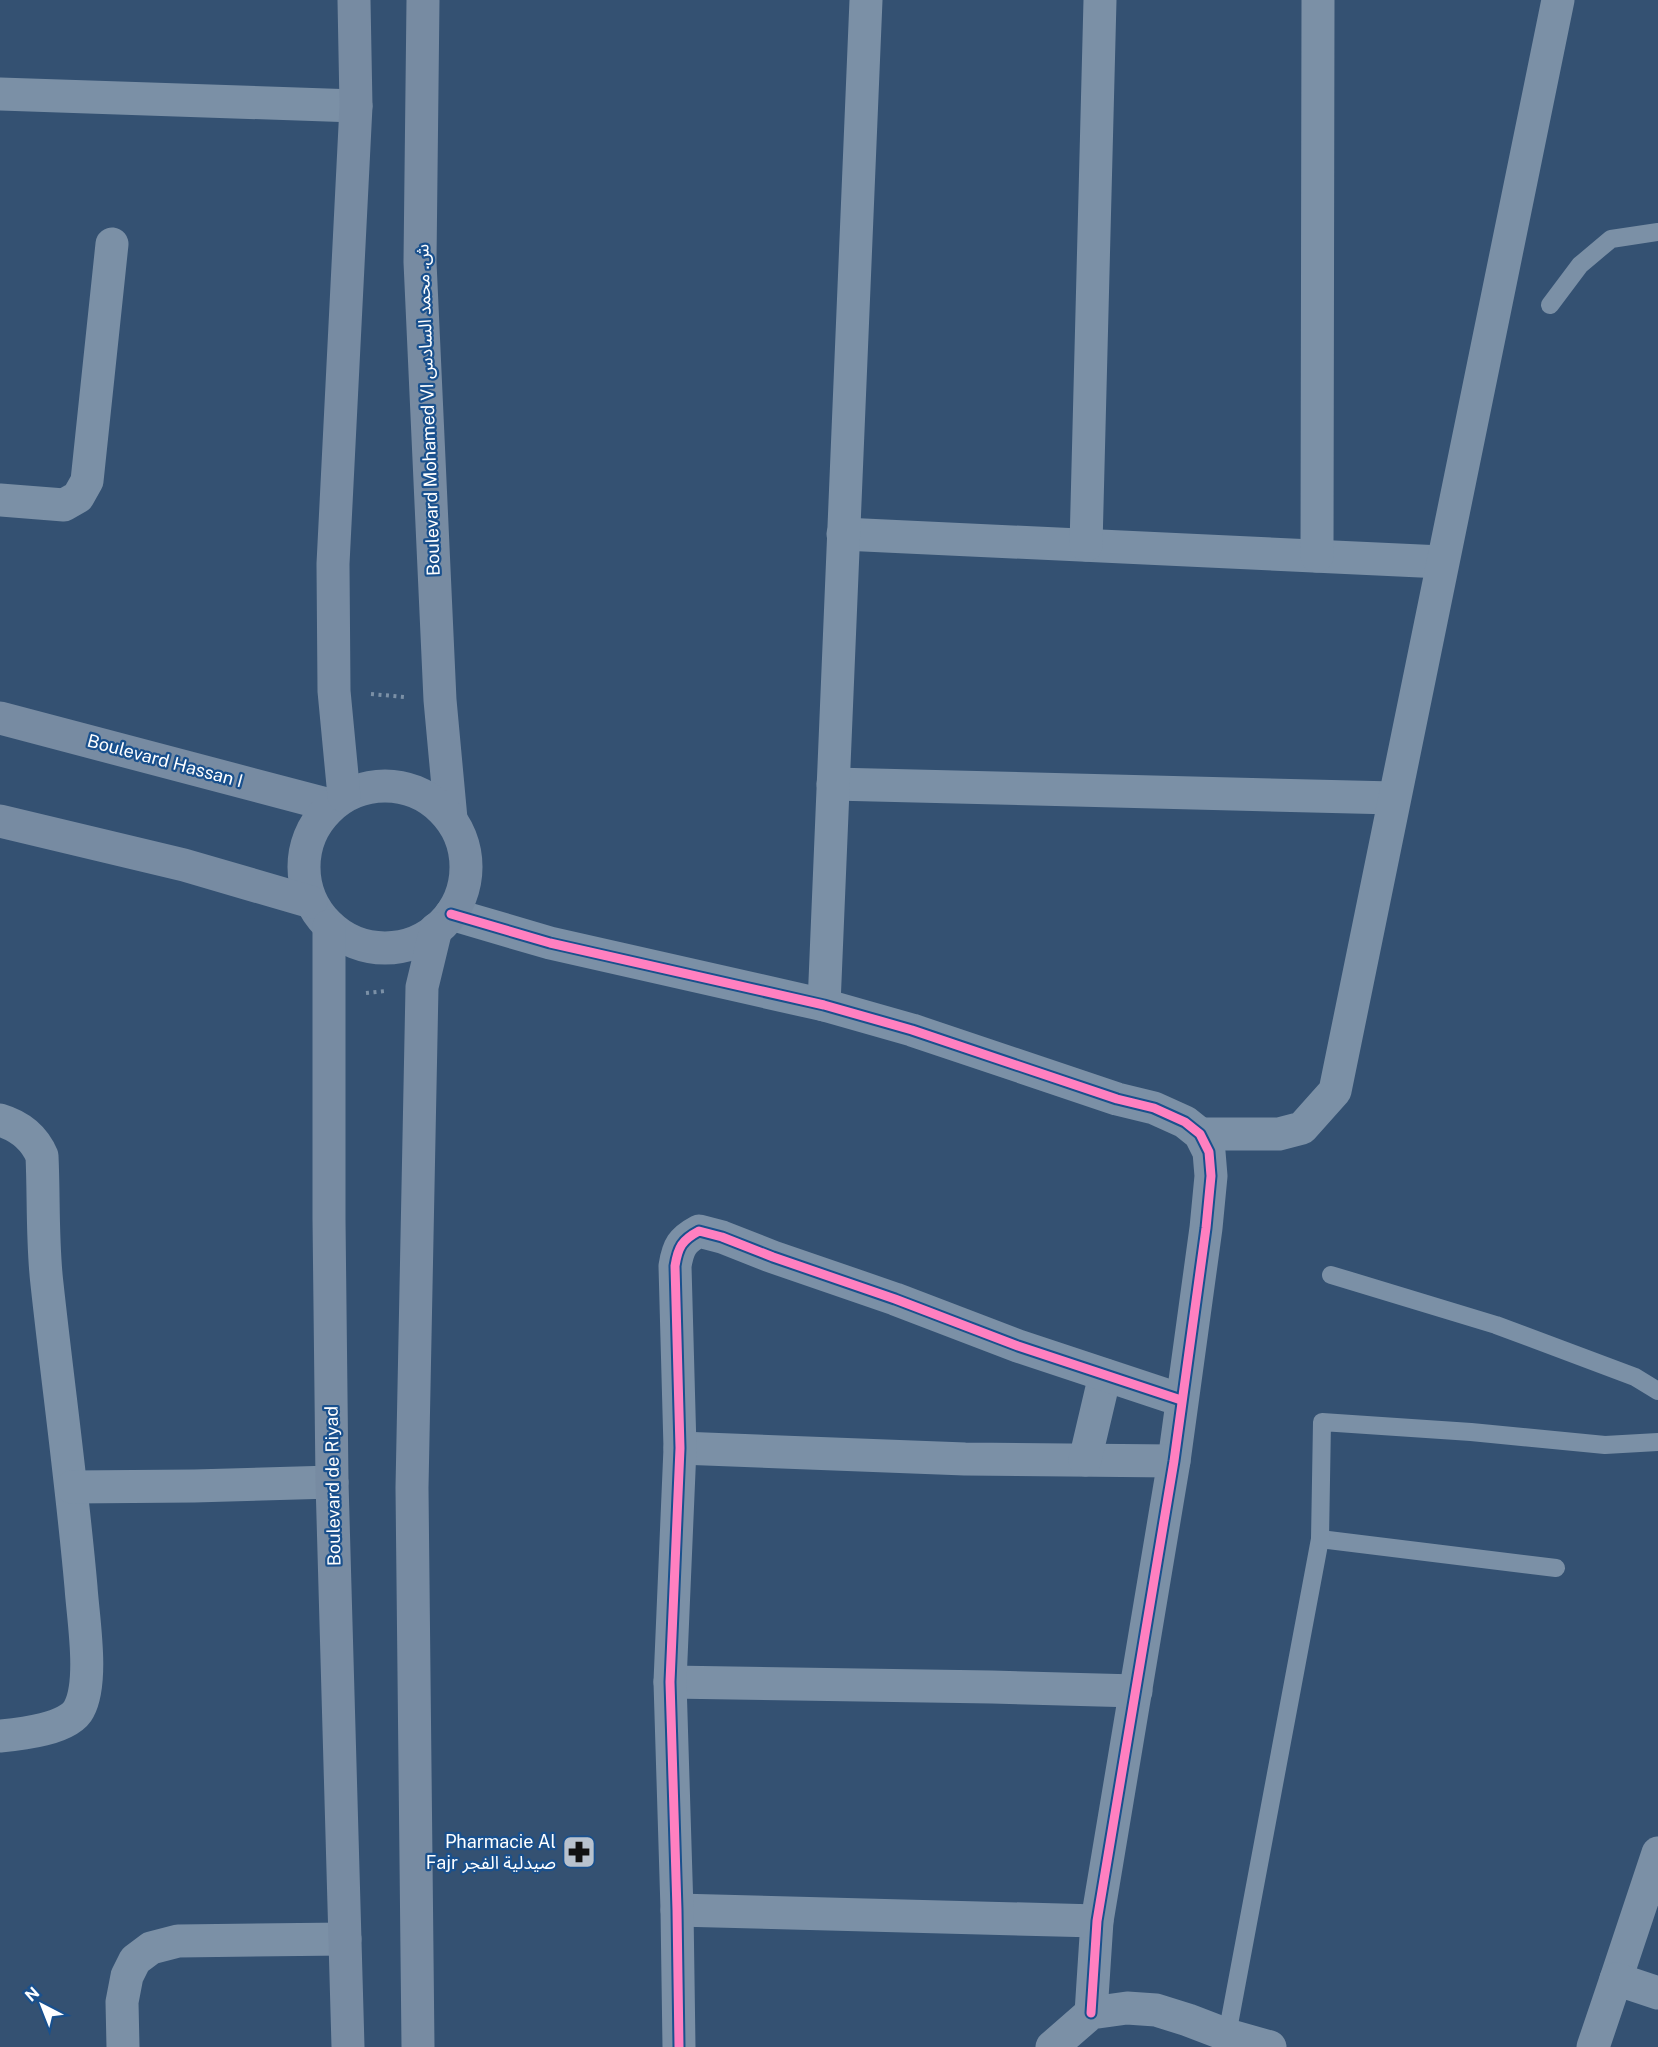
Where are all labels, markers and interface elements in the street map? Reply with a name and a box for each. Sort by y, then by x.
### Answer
street label: Boulevard Mohamed VI ش. محمد السادس [411,244,445,576]
street label: Boulevard Hassan I [85,730,245,791]
street label: Boulevard de Riyad [321,1406,344,1566]
place label: Pharmacie Al Fajr صيدلية الفجر [426,1831,556,1874]
pharmacy icon: Pharmacie Al Fajr صيدلية الفجر [561,1834,597,1870]
north arrow [12,1975,72,2035]
text: N [21,1983,43,2005]

